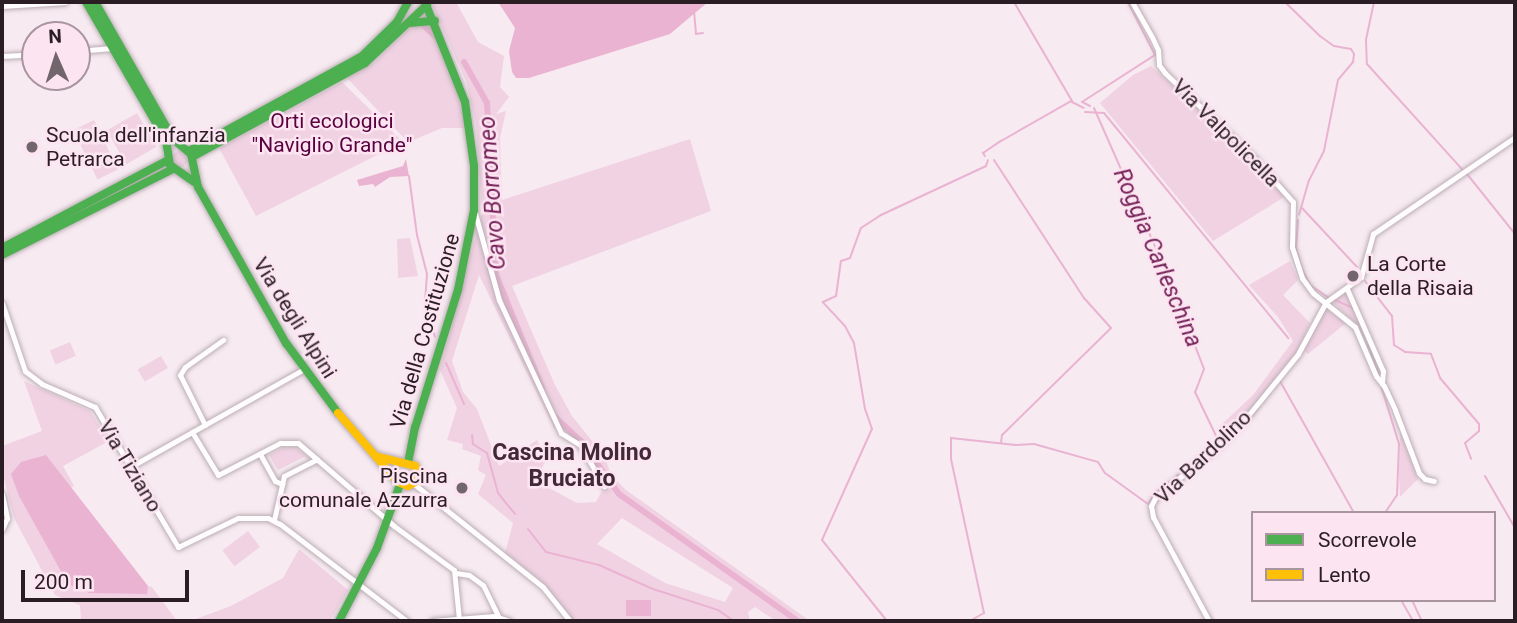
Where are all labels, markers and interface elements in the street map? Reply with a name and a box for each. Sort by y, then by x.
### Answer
north arrow [21,21,91,91]
text: N [48,25,62,48]
street label: Via Valpolicella [1167,74,1285,192]
park label: Orti ecologici "Naviglio Grande" [251,108,413,158]
water label: Cavo Borromeo [474,115,512,271]
place label: Scuola dell'infanzia Petrarca [46,122,226,172]
marker: Scuola dell'infanzia Petrarca [24,139,40,155]
water label: Roggia Carleschina [1107,164,1207,352]
street label: Via della Costituzione [385,230,465,432]
place label: La Corte della Risaia [1367,251,1474,301]
street label: Via degli Alpini [248,253,342,383]
marker: La Corte della Risaia [1345,268,1361,284]
street label: Via Bardolino [1150,405,1256,509]
street label: Via Tiziano [93,415,167,517]
district label: Cascina Molino Bruciato [492,439,652,493]
place label: Piscina comunale Azzurra [279,463,448,513]
marker: Piscina comunale Azzurra [454,480,470,496]
legend [1251,511,1496,602]
text: Scorrevole [1318,528,1417,552]
scale bar [24,556,192,600]
text: Lento [1318,563,1371,587]
text: 200 m [34,570,93,594]

